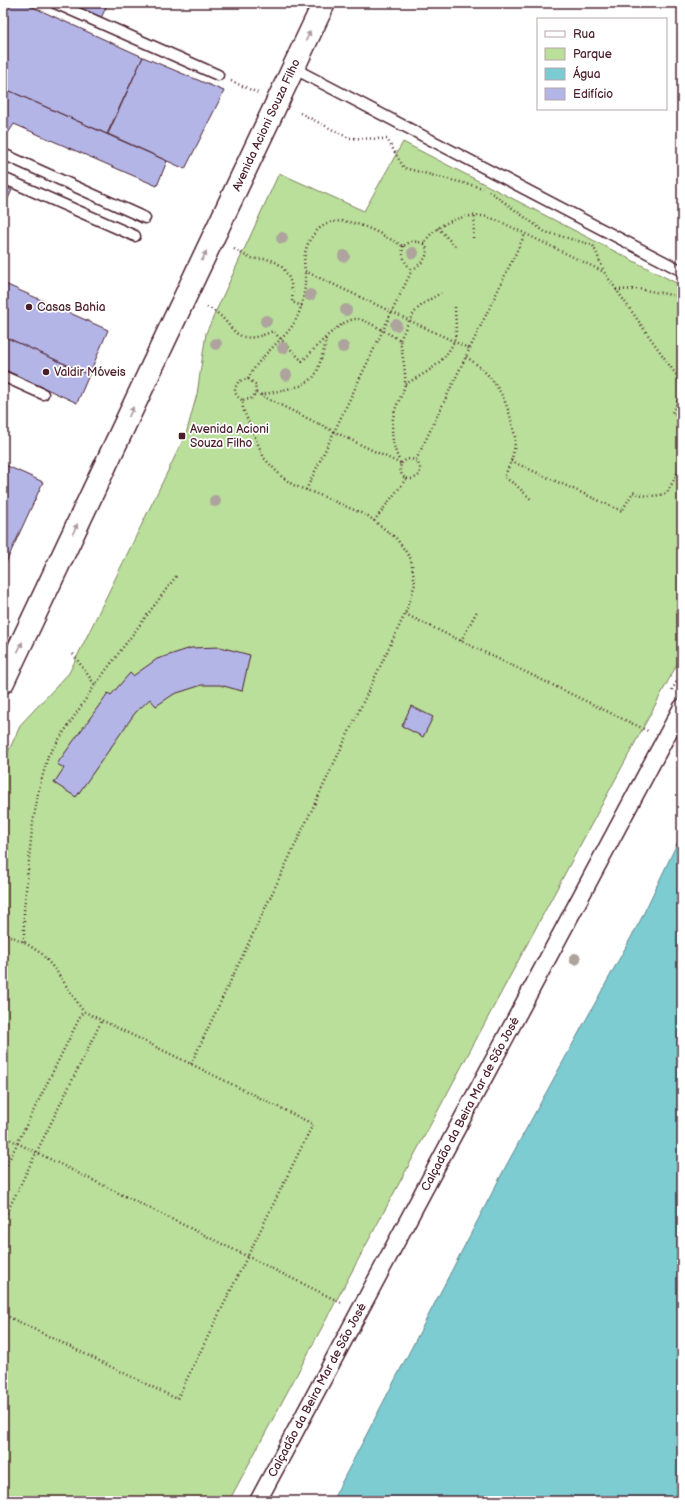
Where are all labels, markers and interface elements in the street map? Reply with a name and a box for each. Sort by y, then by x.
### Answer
legend [537,18,667,110]
text: Rua [573,27,595,42]
one-way arrow [305,30,311,41]
text: Parque [573,47,612,62]
street label: Avenida Acioni Souza Filho [229,56,304,194]
text: Água [573,65,601,82]
text: Edifício [573,87,613,102]
one-way arrow [201,250,207,262]
place label: Casas Bahia [37,300,106,315]
marker: Casas Bahia [24,302,34,312]
place label: Valdir Móveis [54,365,126,380]
marker: Valdir Móveis [41,367,51,377]
one-way arrow [128,406,134,417]
place label: Avenida Acioni Souza Filho [190,422,269,451]
marker: Avenida Acioni Souza Filho [177,431,187,441]
one-way arrow [72,523,78,535]
one-way arrow [17,641,23,652]
street label: Calçadão da Beira Mar de São José [418,1014,523,1194]
street label: Calçadão da Beira Mar de São José [265,1300,370,1480]

